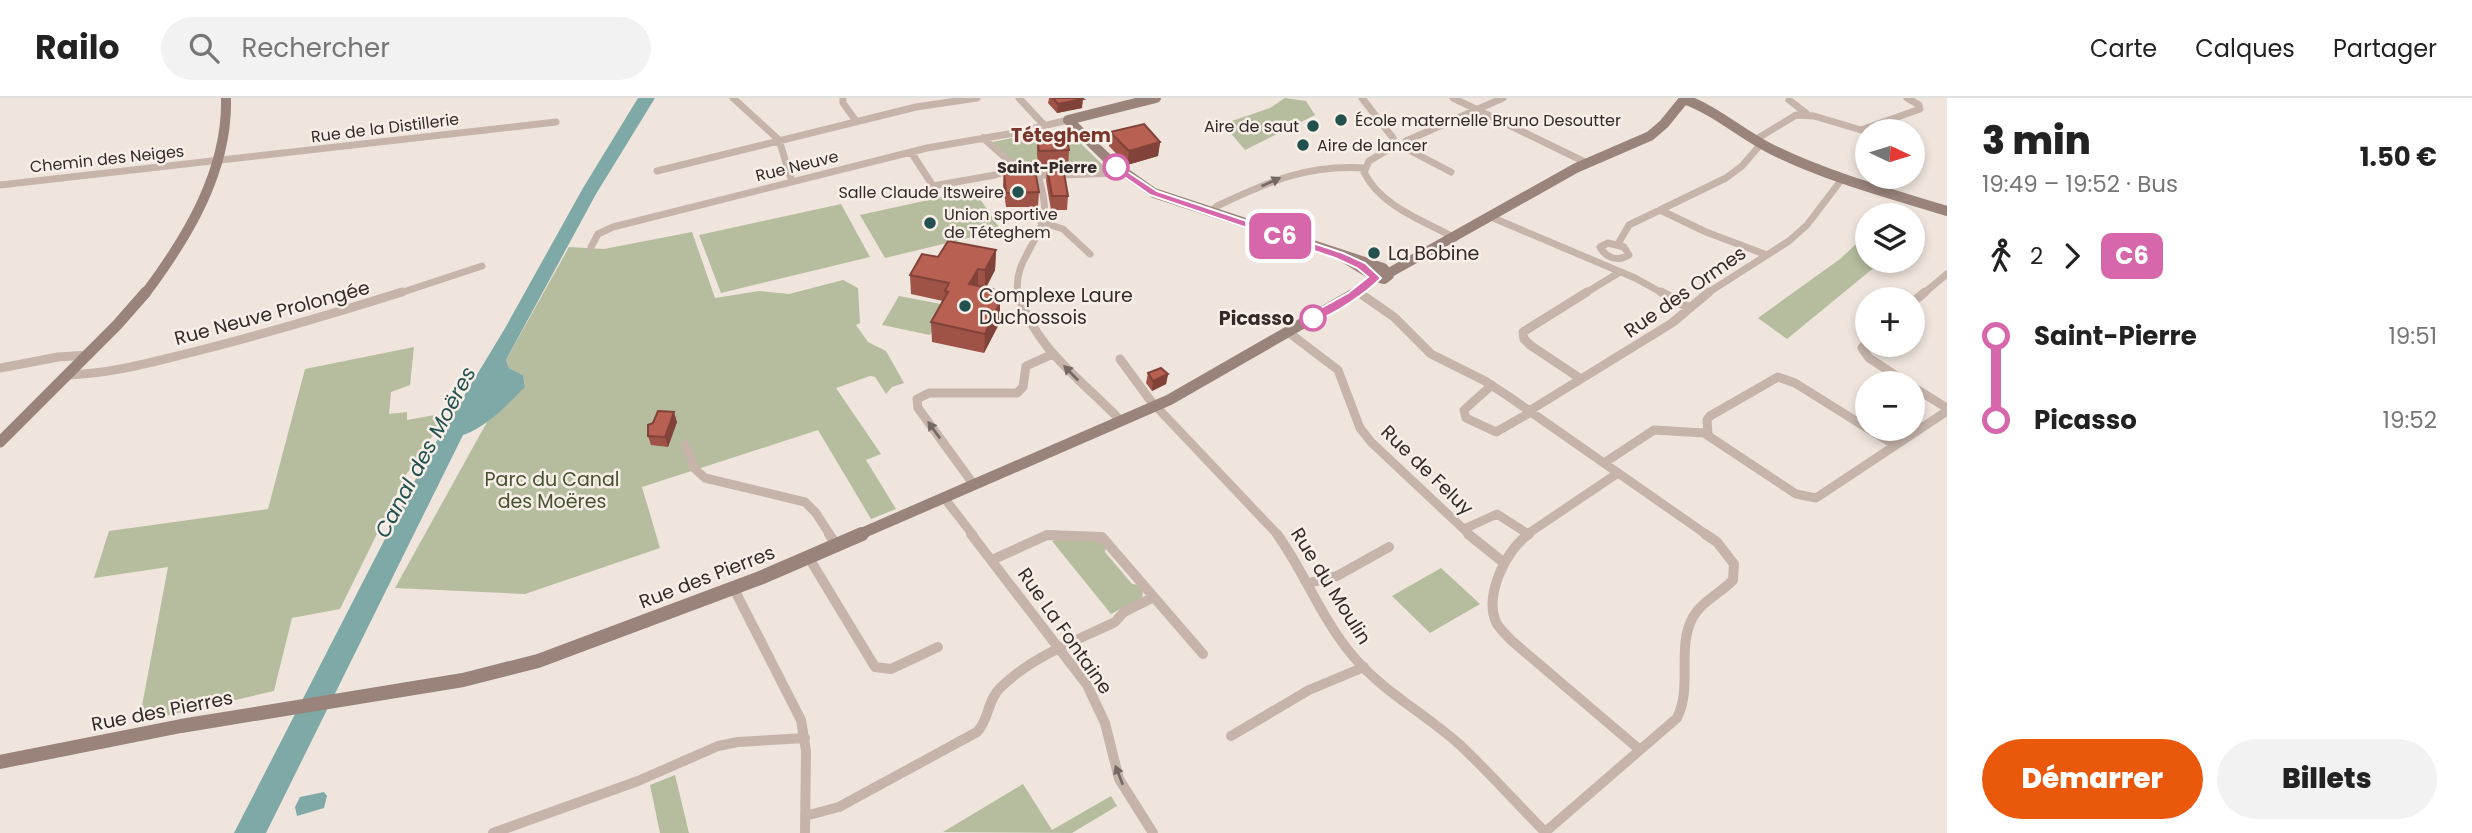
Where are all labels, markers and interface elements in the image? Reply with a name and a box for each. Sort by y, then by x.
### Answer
search box [161,17,651,80]
text: Railo [35,24,119,71]
icon: search [185,29,223,67]
text: Rechercher [241,30,390,66]
text: Carte [2090,32,2157,65]
text: Calques [2195,32,2295,65]
text: Partager [2333,32,2437,65]
street label: Rue de la Distillerie [310,107,461,149]
place label: École maternelle Bruno Desoutter [1355,109,1621,132]
marker: École maternelle Bruno Desoutter [1333,112,1349,128]
text: 3 min [1982,114,2091,167]
place label: Aire de saut [1204,115,1299,138]
marker: Aire de saut [1305,118,1321,134]
north arrow [1855,119,1925,189]
map controls [1855,119,1925,441]
district label: Téteghem [1011,122,1111,149]
place label: Aire de lancer [1317,134,1428,157]
marker: Aire de lancer [1295,137,1311,153]
street label: Chemin des Neiges [29,139,185,179]
text: 1.50 € [2360,139,2437,175]
street label: Rue Neuve [753,145,841,187]
marker: Saint-Pierre [1103,154,1129,180]
place label: Saint-Pierre [997,156,1097,179]
text: 19:49 – 19:52 · Bus [1982,168,2178,200]
one-way arrow [1260,176,1281,187]
place label: Salle Claude Itsweire [838,181,1004,204]
marker: Salle Claude Itsweire [1010,184,1026,200]
place label: Union sportive de Téteghem [944,203,1058,244]
button: layers [1855,203,1925,273]
line badge: C6 [1248,213,1312,259]
marker: Union sportive de Téteghem [922,215,938,231]
text: C6 [1263,219,1297,252]
icon: walk [1982,237,2020,275]
icon: forward [2053,237,2091,275]
text: C6 [2115,239,2149,272]
place label: La Bobine [1388,240,1479,267]
street label: Rue des Ormes [1618,240,1752,344]
text: 2 [2030,240,2043,272]
marker: La Bobine [1366,245,1382,261]
street label: Rue Neuve Prolongée [171,274,373,352]
place label: Complexe Laure Duchossois [979,282,1133,331]
button: + [1855,287,1925,357]
marker: Complexe Laure Duchossois [957,298,973,314]
place label: Picasso [1219,305,1294,332]
marker: Picasso [1300,305,1326,331]
text: Saint-Pierre [2034,318,2197,354]
text: 19:51 [2388,320,2437,352]
water label: Canal des Moëres [368,361,482,543]
one-way arrow [1064,365,1080,382]
button: − [1855,371,1925,441]
text: Picasso [2034,402,2137,438]
text: 19:52 [2383,404,2437,436]
street label: Rue de Feluy [1375,419,1479,521]
one-way arrow [926,422,941,440]
park label: Parc du Canal des Moëres [485,466,619,515]
street label: Rue du Moulin [1284,523,1378,649]
street label: Rue des Pierres [635,539,779,615]
street label: Rue La Fontaine [1011,562,1119,700]
street label: Rue des Pierres [89,684,235,738]
button: Démarrer [1982,739,2203,819]
button: Billets [2217,739,2437,819]
one-way arrow [1113,764,1124,785]

